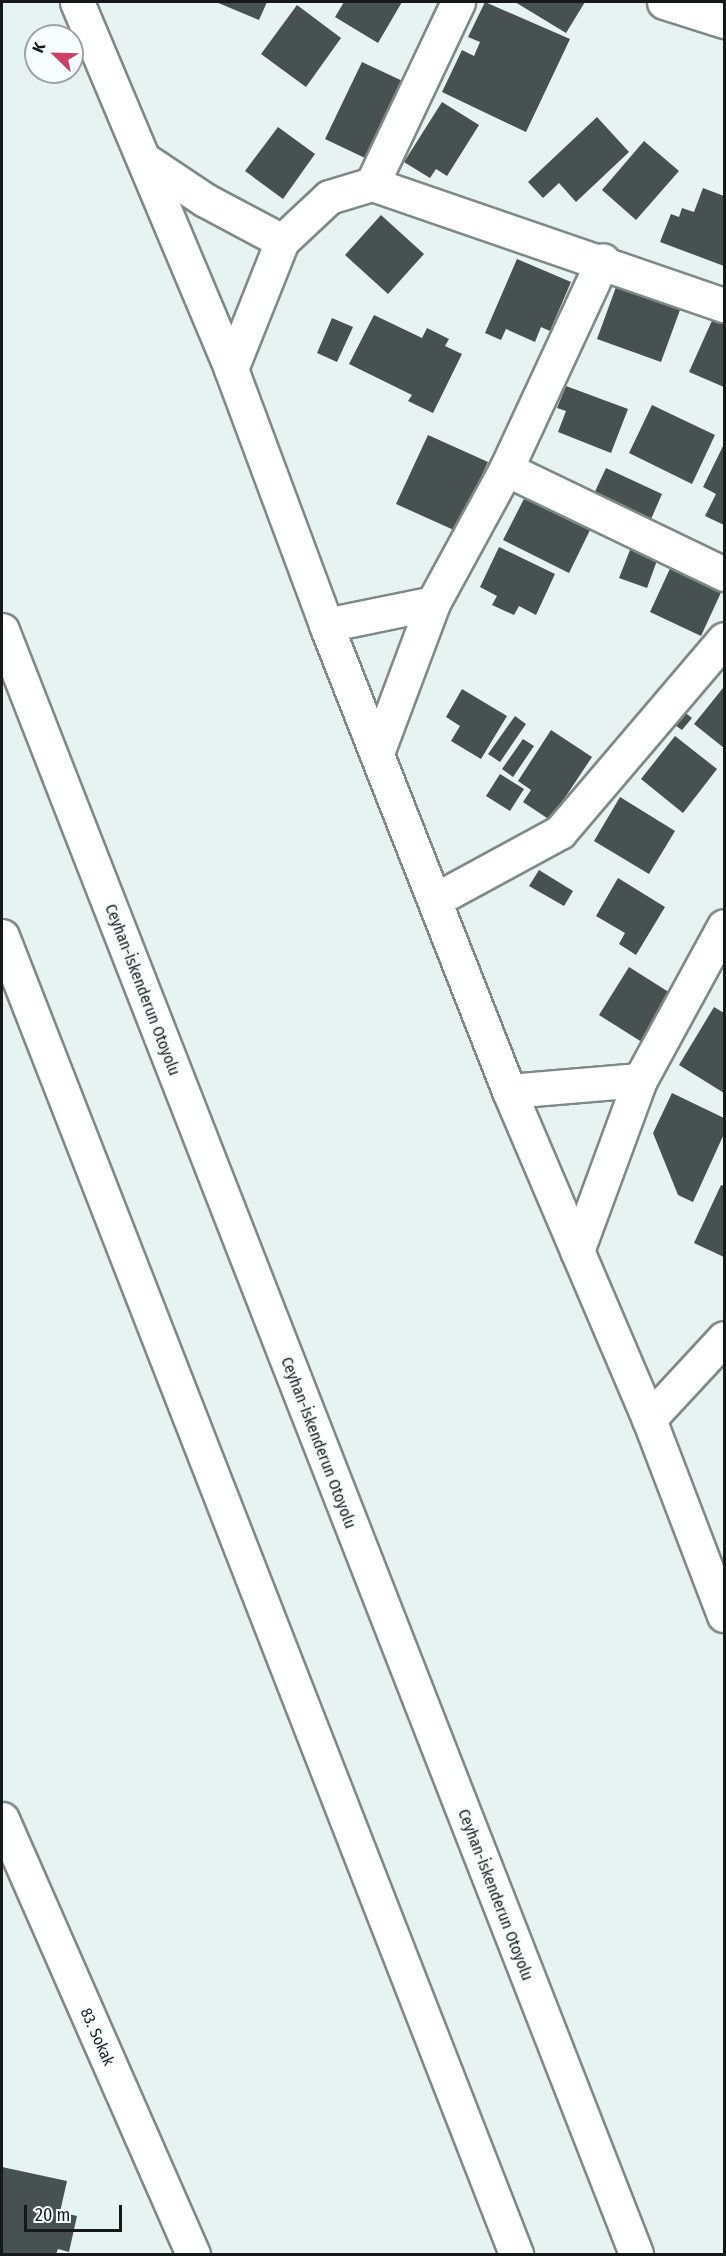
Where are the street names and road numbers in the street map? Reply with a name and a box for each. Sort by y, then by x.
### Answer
street label: Ceyhan-İskenderun Otoyolu [100,902,184,1078]
street label: Ceyhan-İskenderun Otoyolu [276,1355,360,1531]
street label: Ceyhan-İskenderun Otoyolu [453,1807,537,1983]
street label: 83. Sokak [76,2005,118,2069]

